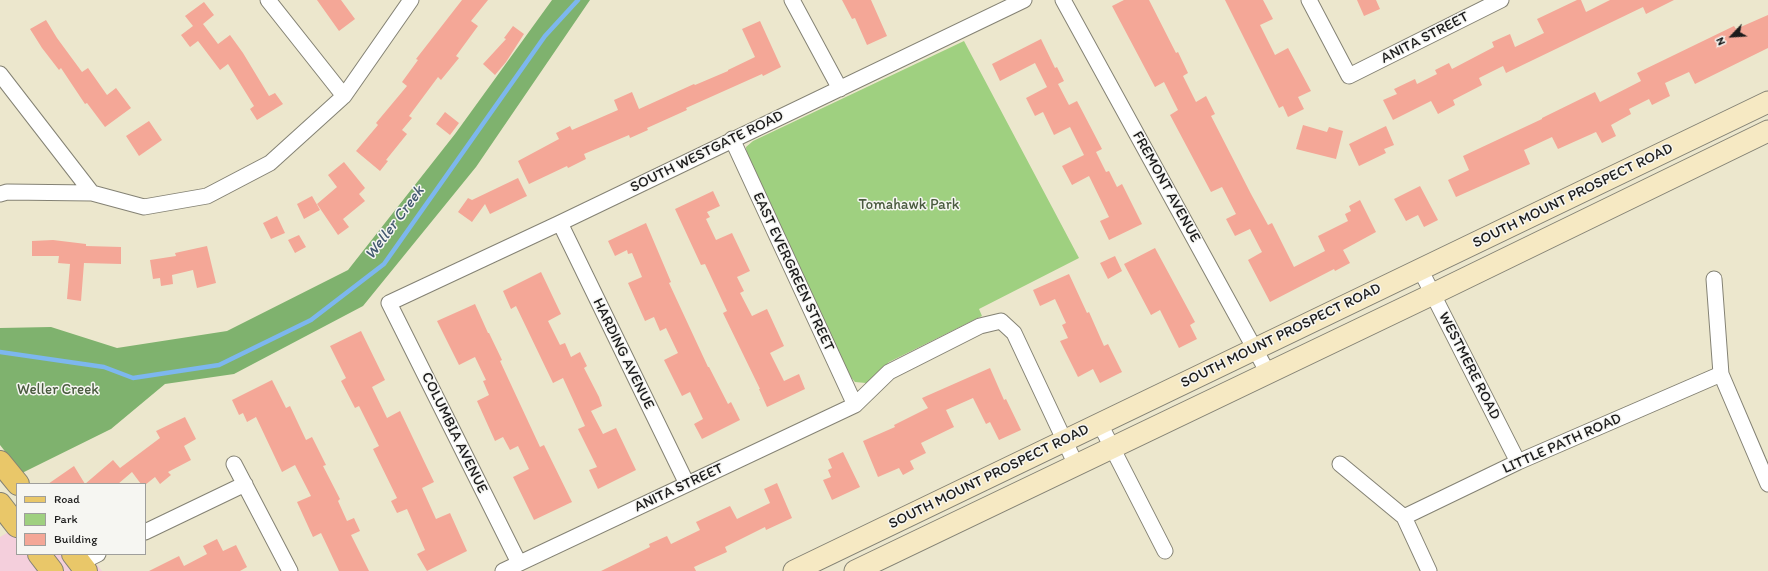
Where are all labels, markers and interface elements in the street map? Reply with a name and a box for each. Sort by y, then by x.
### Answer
street label: ANITA STREET [1378,8,1472,68]
north arrow [1712,16,1752,56]
text: N [1713,35,1728,47]
street label: SOUTH WESTGATE ROAD [627,107,787,197]
street label: FREMONT AVENUE [1128,128,1204,246]
street label: SOUTH MOUNT PROSPECT ROAD [1470,140,1676,252]
water label: Weller Creek [361,182,429,264]
street label: EAST EVERGREEN STREET [748,190,838,354]
park label: Tomahawk Park [859,196,959,214]
street label: SOUTH MOUNT PROSPECT ROAD [1178,280,1384,392]
street label: HARDING AVENUE [588,295,658,413]
street label: WESTMERE ROAD [1434,309,1504,423]
street label: COLUMBIA AVENUE [417,369,491,497]
park label: Weller Creek [17,381,99,399]
street label: LITTLE PATH ROAD [1500,410,1624,478]
street label: SOUTH MOUNT PROSPECT ROAD [886,421,1092,533]
street label: ANITA STREET [632,460,726,516]
legend [16,483,146,555]
text: Road [54,492,80,506]
text: Park [54,512,78,526]
text: Building [54,532,97,546]

